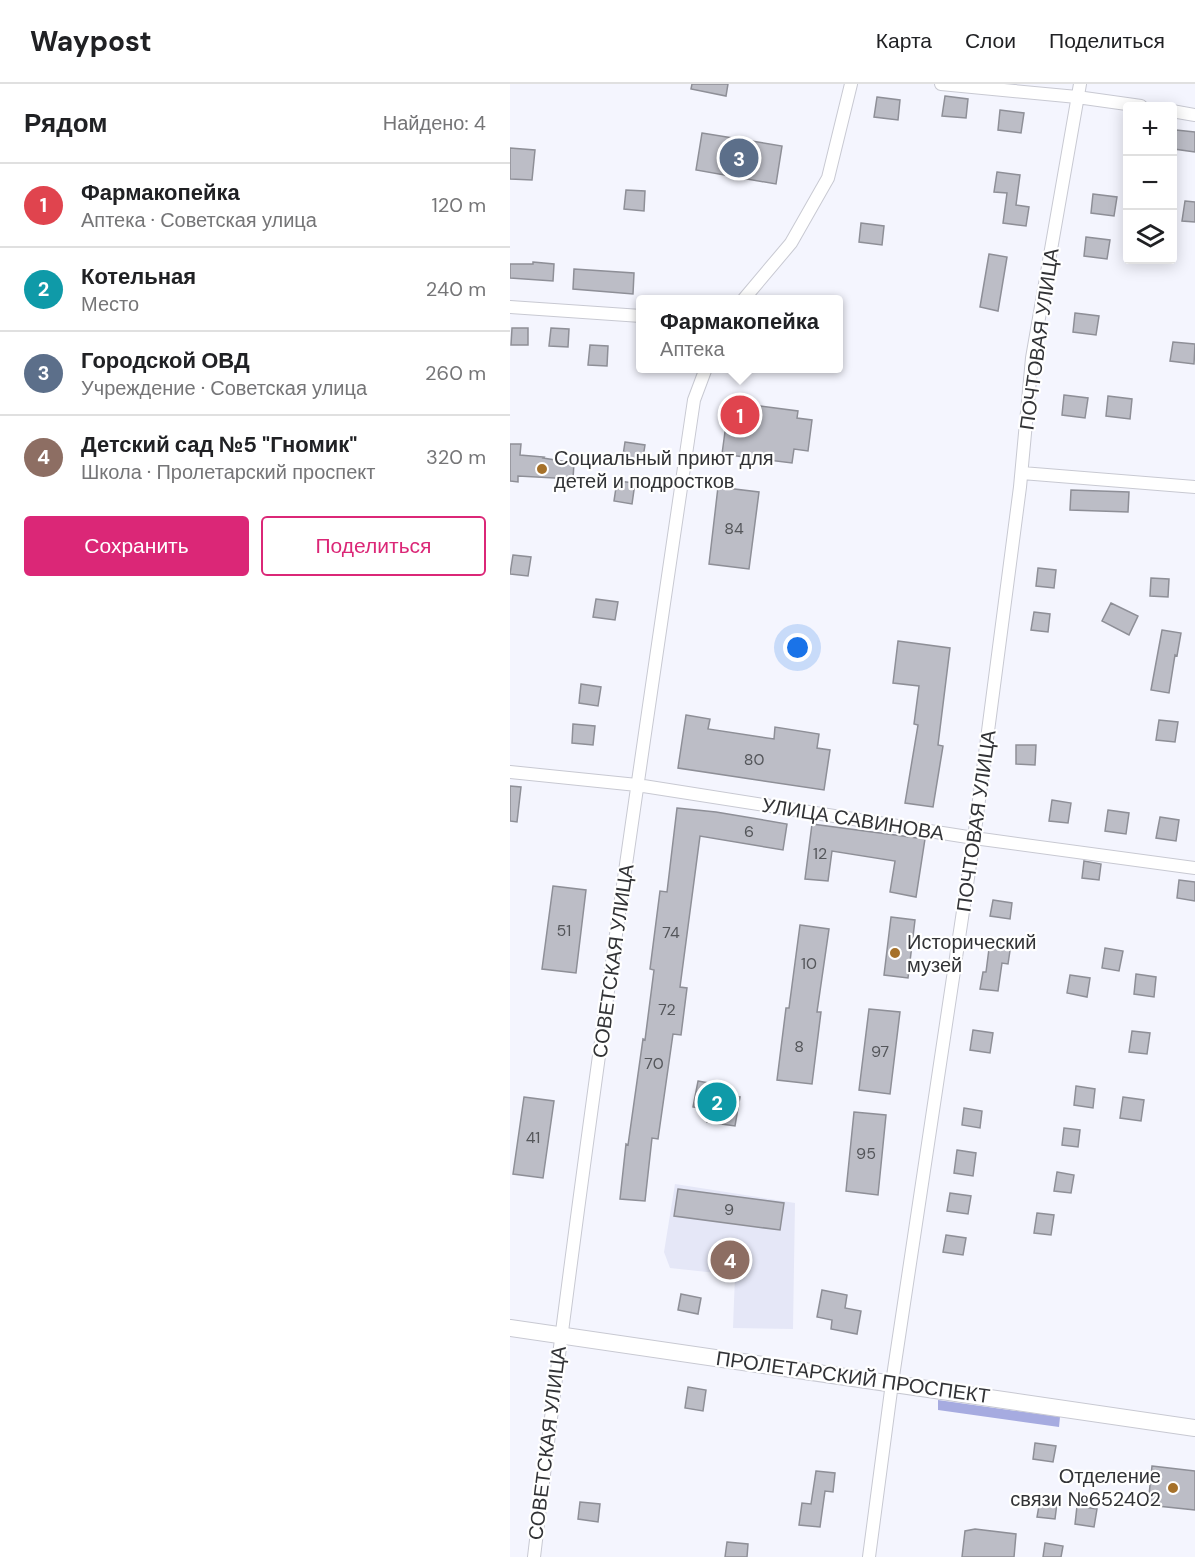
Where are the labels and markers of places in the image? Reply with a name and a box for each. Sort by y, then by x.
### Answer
pin: 3 [720,136,758,181]
pin: 1 [720,392,760,438]
place label: Социальный приют для детей и подростков [554,445,774,494]
marker: Социальный приют для детей и подростков [535,462,549,476]
place label: Исторический музей [907,929,1036,978]
marker: Исторический музей [888,946,902,960]
pin: 2 [698,1080,736,1124]
pin: 4 [710,1238,750,1282]
place label: Отделение связи №652402 [1010,1463,1161,1512]
marker: Отделение связи №652402 [1166,1481,1180,1495]

